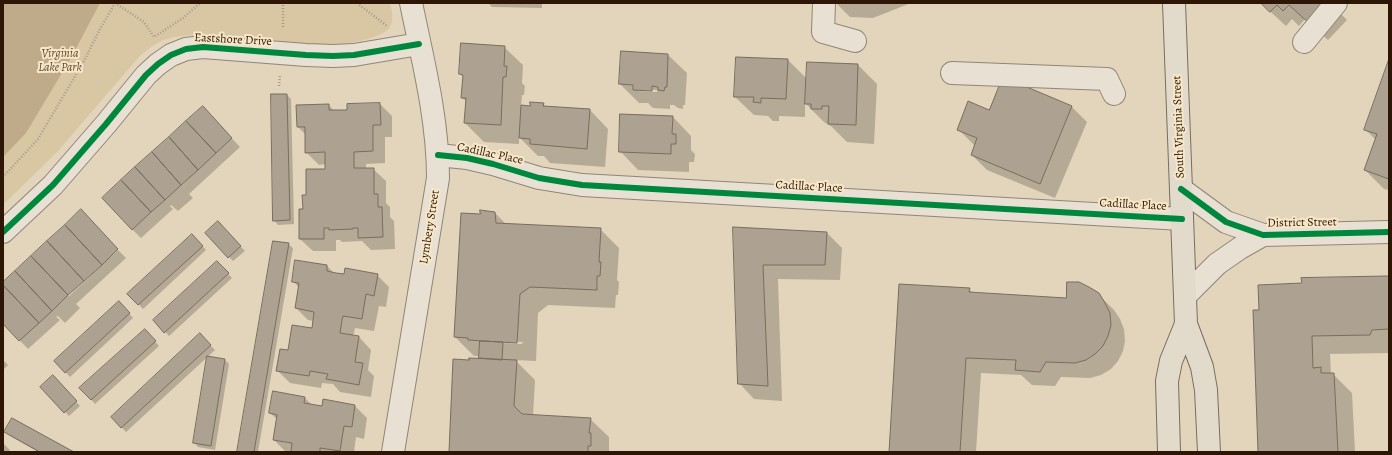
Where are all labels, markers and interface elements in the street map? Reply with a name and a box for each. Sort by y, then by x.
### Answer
street label: Eastshore Drive [194,31,272,49]
park label: Virginia Lake Park [38,47,82,75]
street label: South Virginia Street [1170,75,1188,179]
street label: Cadillac Place [456,140,524,168]
street label: Cadillac Place [775,178,843,196]
street label: Lymbery Street [417,189,443,265]
street label: Cadillac Place [1099,196,1167,214]
street label: District Street [1267,215,1337,231]

